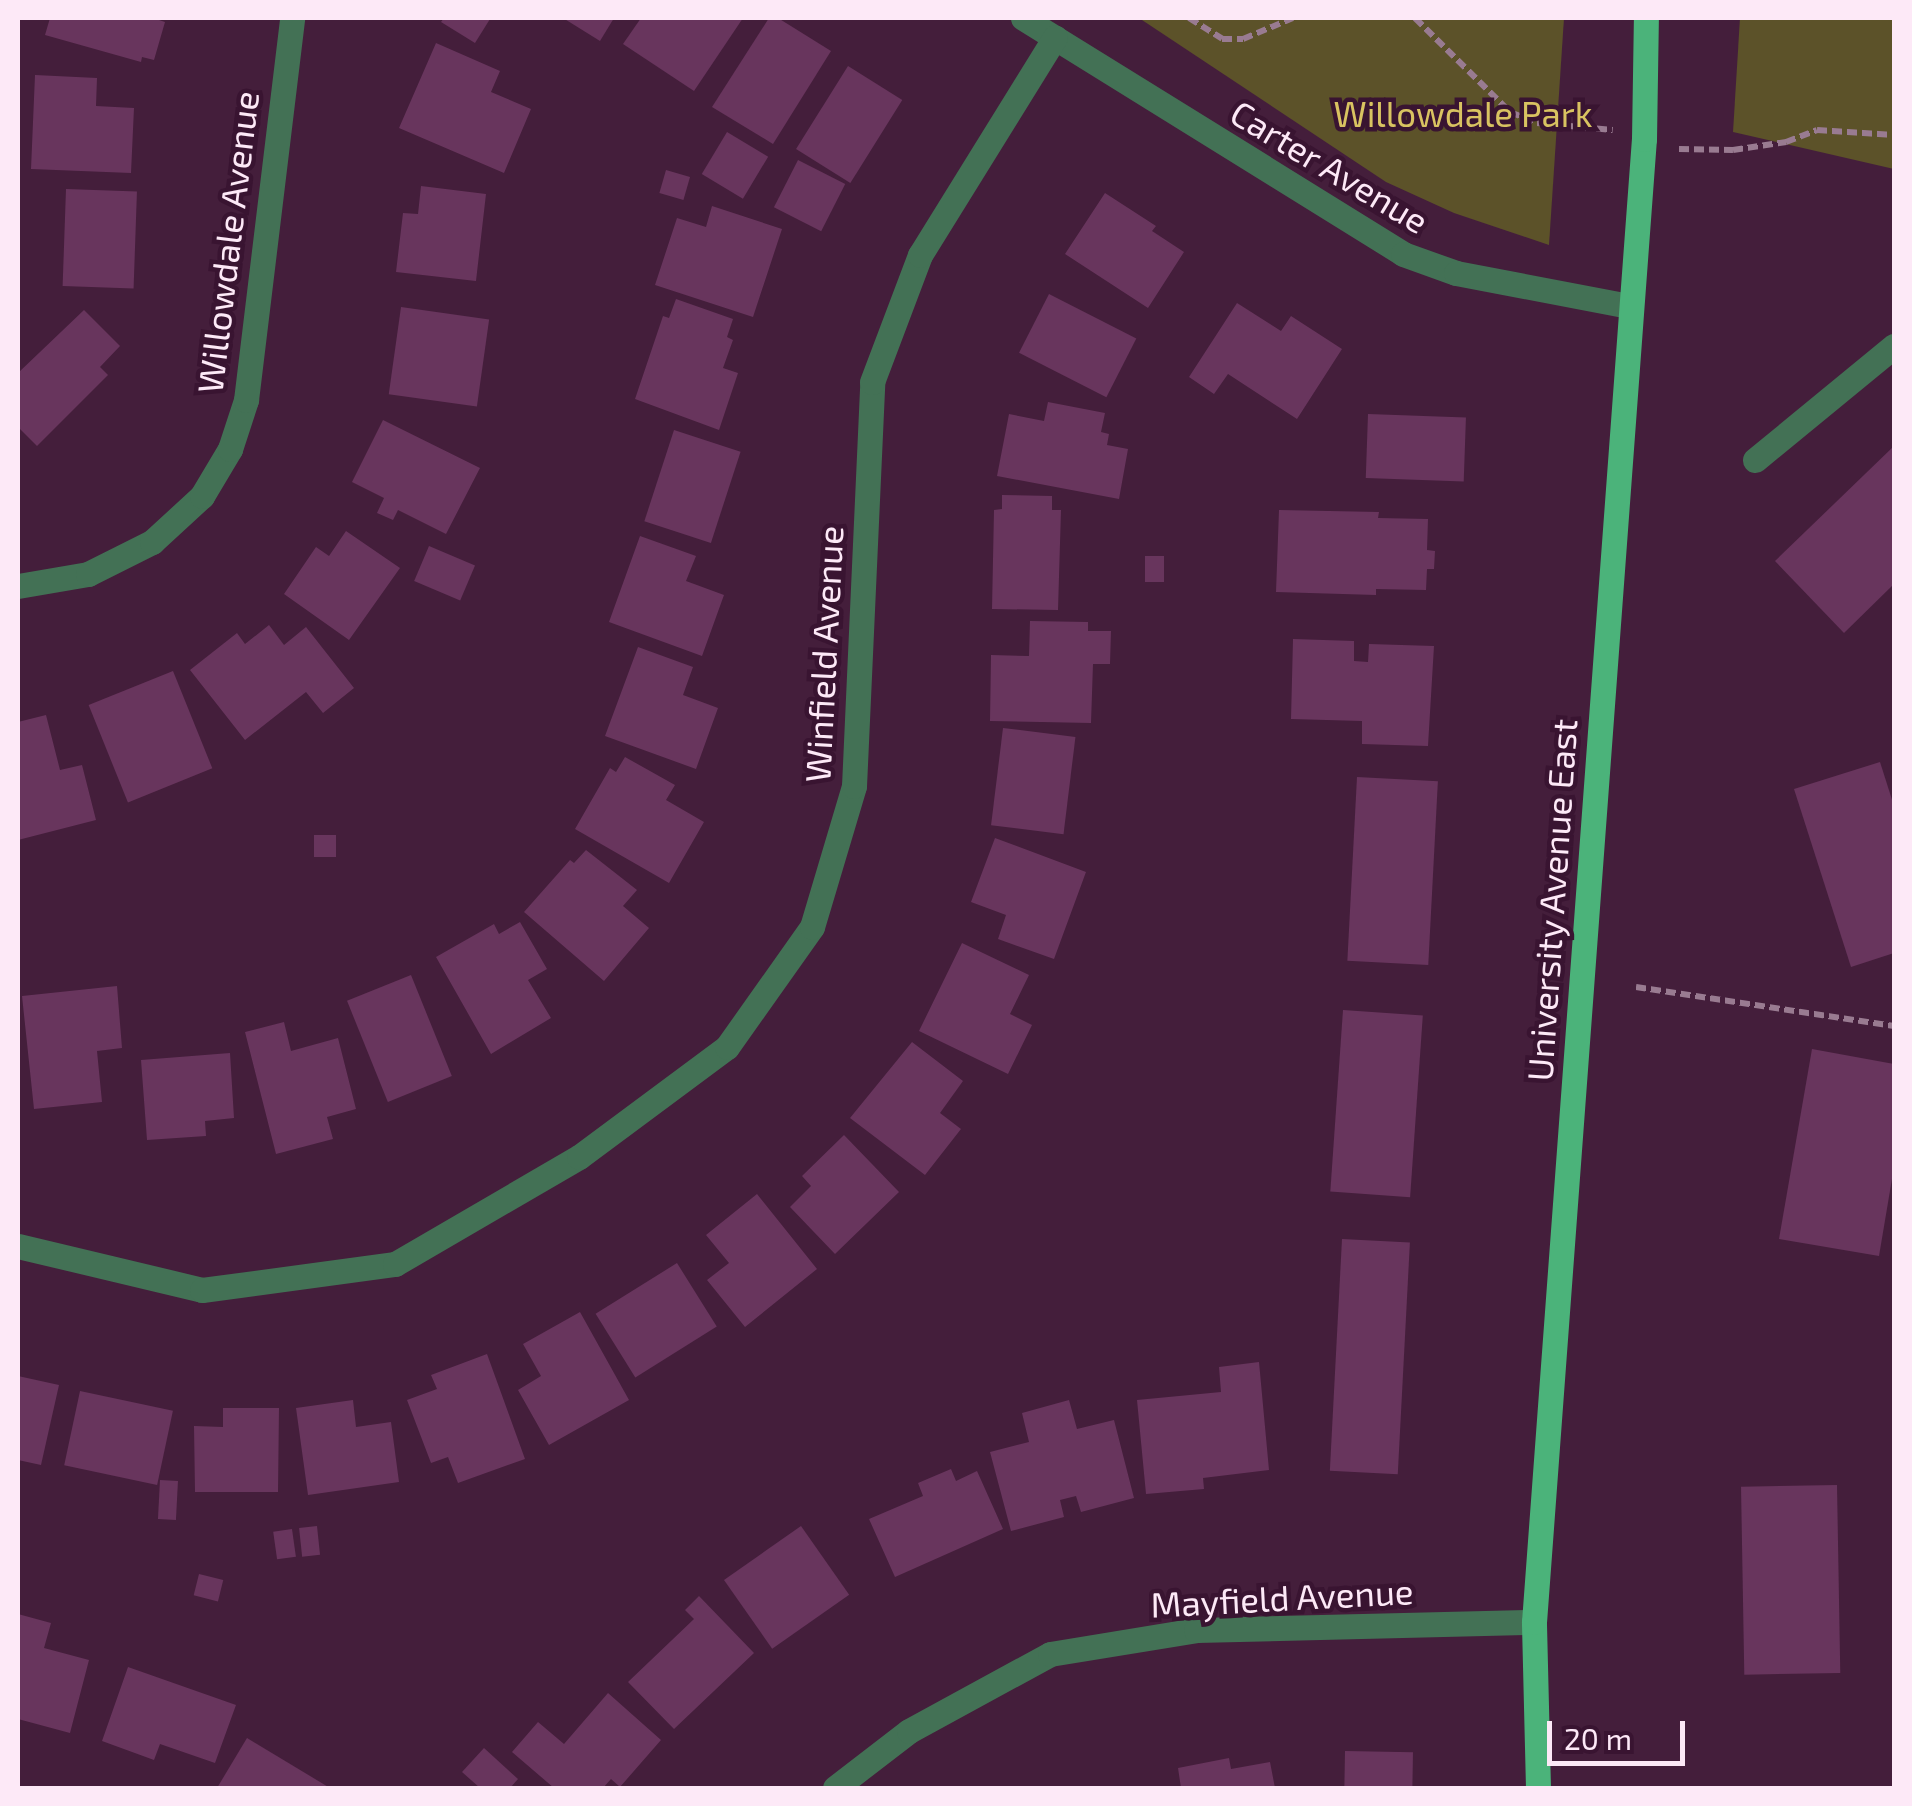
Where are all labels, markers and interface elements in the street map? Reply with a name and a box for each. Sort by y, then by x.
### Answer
street label: Willowdale Avenue [188,88,266,396]
street label: Carter Avenue [1223,90,1437,242]
park label: Willowdale Park [1334,92,1592,134]
street label: Winfield Avenue [795,524,851,784]
street label: University Avenue East [1517,717,1585,1083]
street label: Mayfield Avenue [1149,1569,1415,1625]
scale bar [1552,1701,1690,1763]
text: 20 m [1564,1720,1632,1756]

